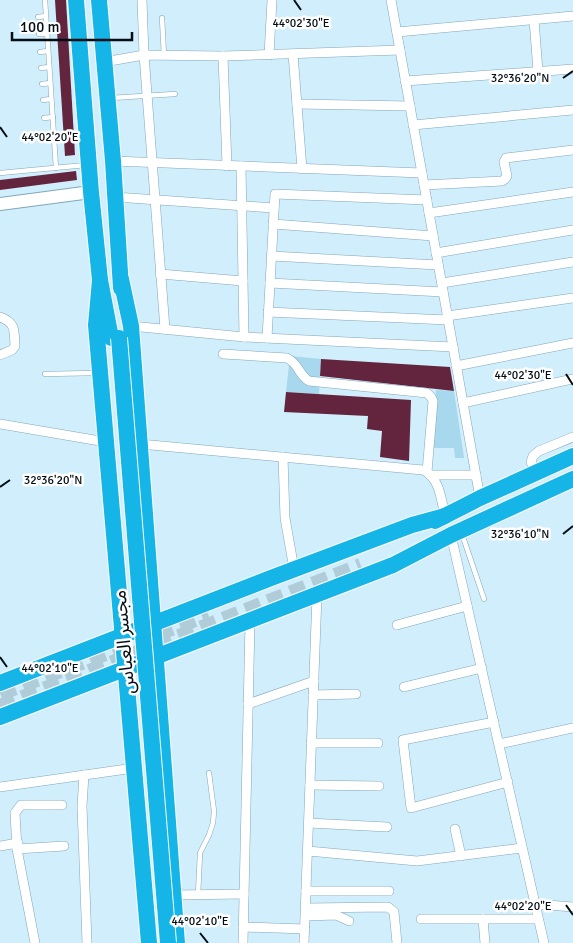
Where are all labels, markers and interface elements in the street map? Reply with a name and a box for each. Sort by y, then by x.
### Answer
scale bar [12,10,132,42]
text: 44°02'30"E [272,16,330,31]
text: 100 m [20,18,60,36]
text: 32°36'20"N [491,71,549,86]
text: 44°02'20"E [21,130,79,145]
text: 44°02'30"E [494,368,552,383]
text: 32°36'20"N [24,473,82,488]
text: 32°36'10"N [491,527,549,542]
street label: مجسر العباس [107,589,141,695]
text: 44°02'10"E [21,661,79,676]
text: 44°02'20"E [494,899,552,914]
text: 44°02'10"E [171,914,229,929]

